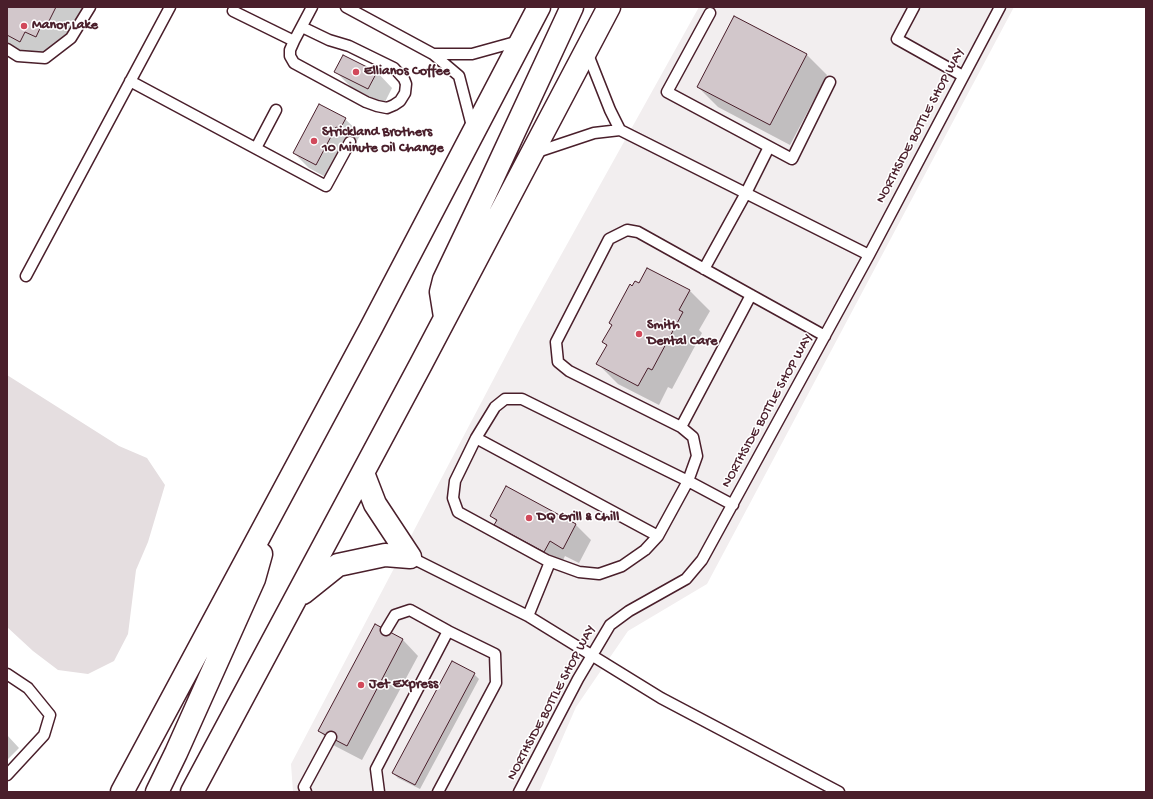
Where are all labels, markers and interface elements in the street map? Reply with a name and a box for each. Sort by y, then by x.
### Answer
place label: Manor Lake [32,18,98,34]
marker: Manor Lake [19,21,29,31]
street label: NORTHSIDE BOTTLE SHOP WAY [873,45,969,207]
place label: Ellianos Coffee [364,64,450,80]
marker: Ellianos Coffee [351,67,361,77]
place label: Strickland Brothers 10 Minute Oil Change [322,125,444,158]
marker: Strickland Brothers 10 Minute Oil Change [309,136,319,146]
place label: Smith Dental Care [647,318,717,350]
marker: Smith Dental Care [634,329,644,339]
street label: NORTHSIDE BOTTLE SHOP WAY [719,331,817,491]
place label: DQ Grill & Chill [537,510,619,526]
marker: DQ Grill & Chill [524,513,534,523]
street label: NORTHSIDE BOTTLE SHOP WAY [504,622,600,784]
place label: Jet Express [369,677,438,693]
marker: Jet Express [356,680,366,690]

